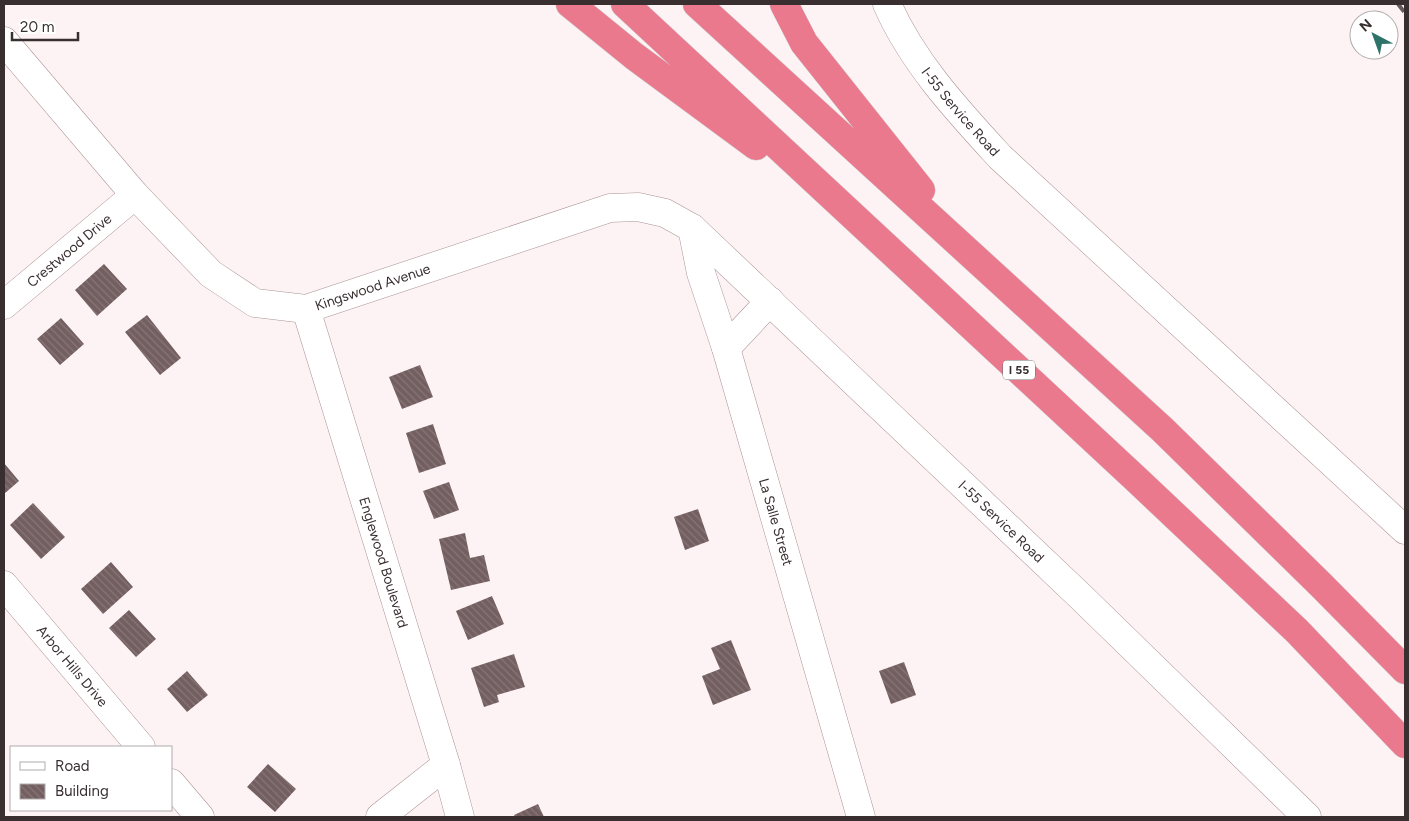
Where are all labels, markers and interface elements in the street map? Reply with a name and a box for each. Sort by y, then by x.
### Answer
scale bar [12,10,79,42]
north arrow [1349,10,1399,60]
text: N [1356,16,1375,36]
text: 20 m [20,18,54,36]
street label: I-55 Service Road [918,64,1003,160]
street label: Crestwood Drive [24,210,116,291]
street label: Kingswood Avenue [313,260,433,314]
road number: I 55 [1003,360,1035,380]
street label: La Salle Street [755,476,796,568]
street label: I-55 Service Road [955,477,1047,566]
street label: Englewood Boulevard [355,495,411,630]
street label: Arbor Hills Drive [33,622,111,711]
legend [10,746,172,811]
text: Road [55,757,90,775]
text: Building [55,782,109,800]

